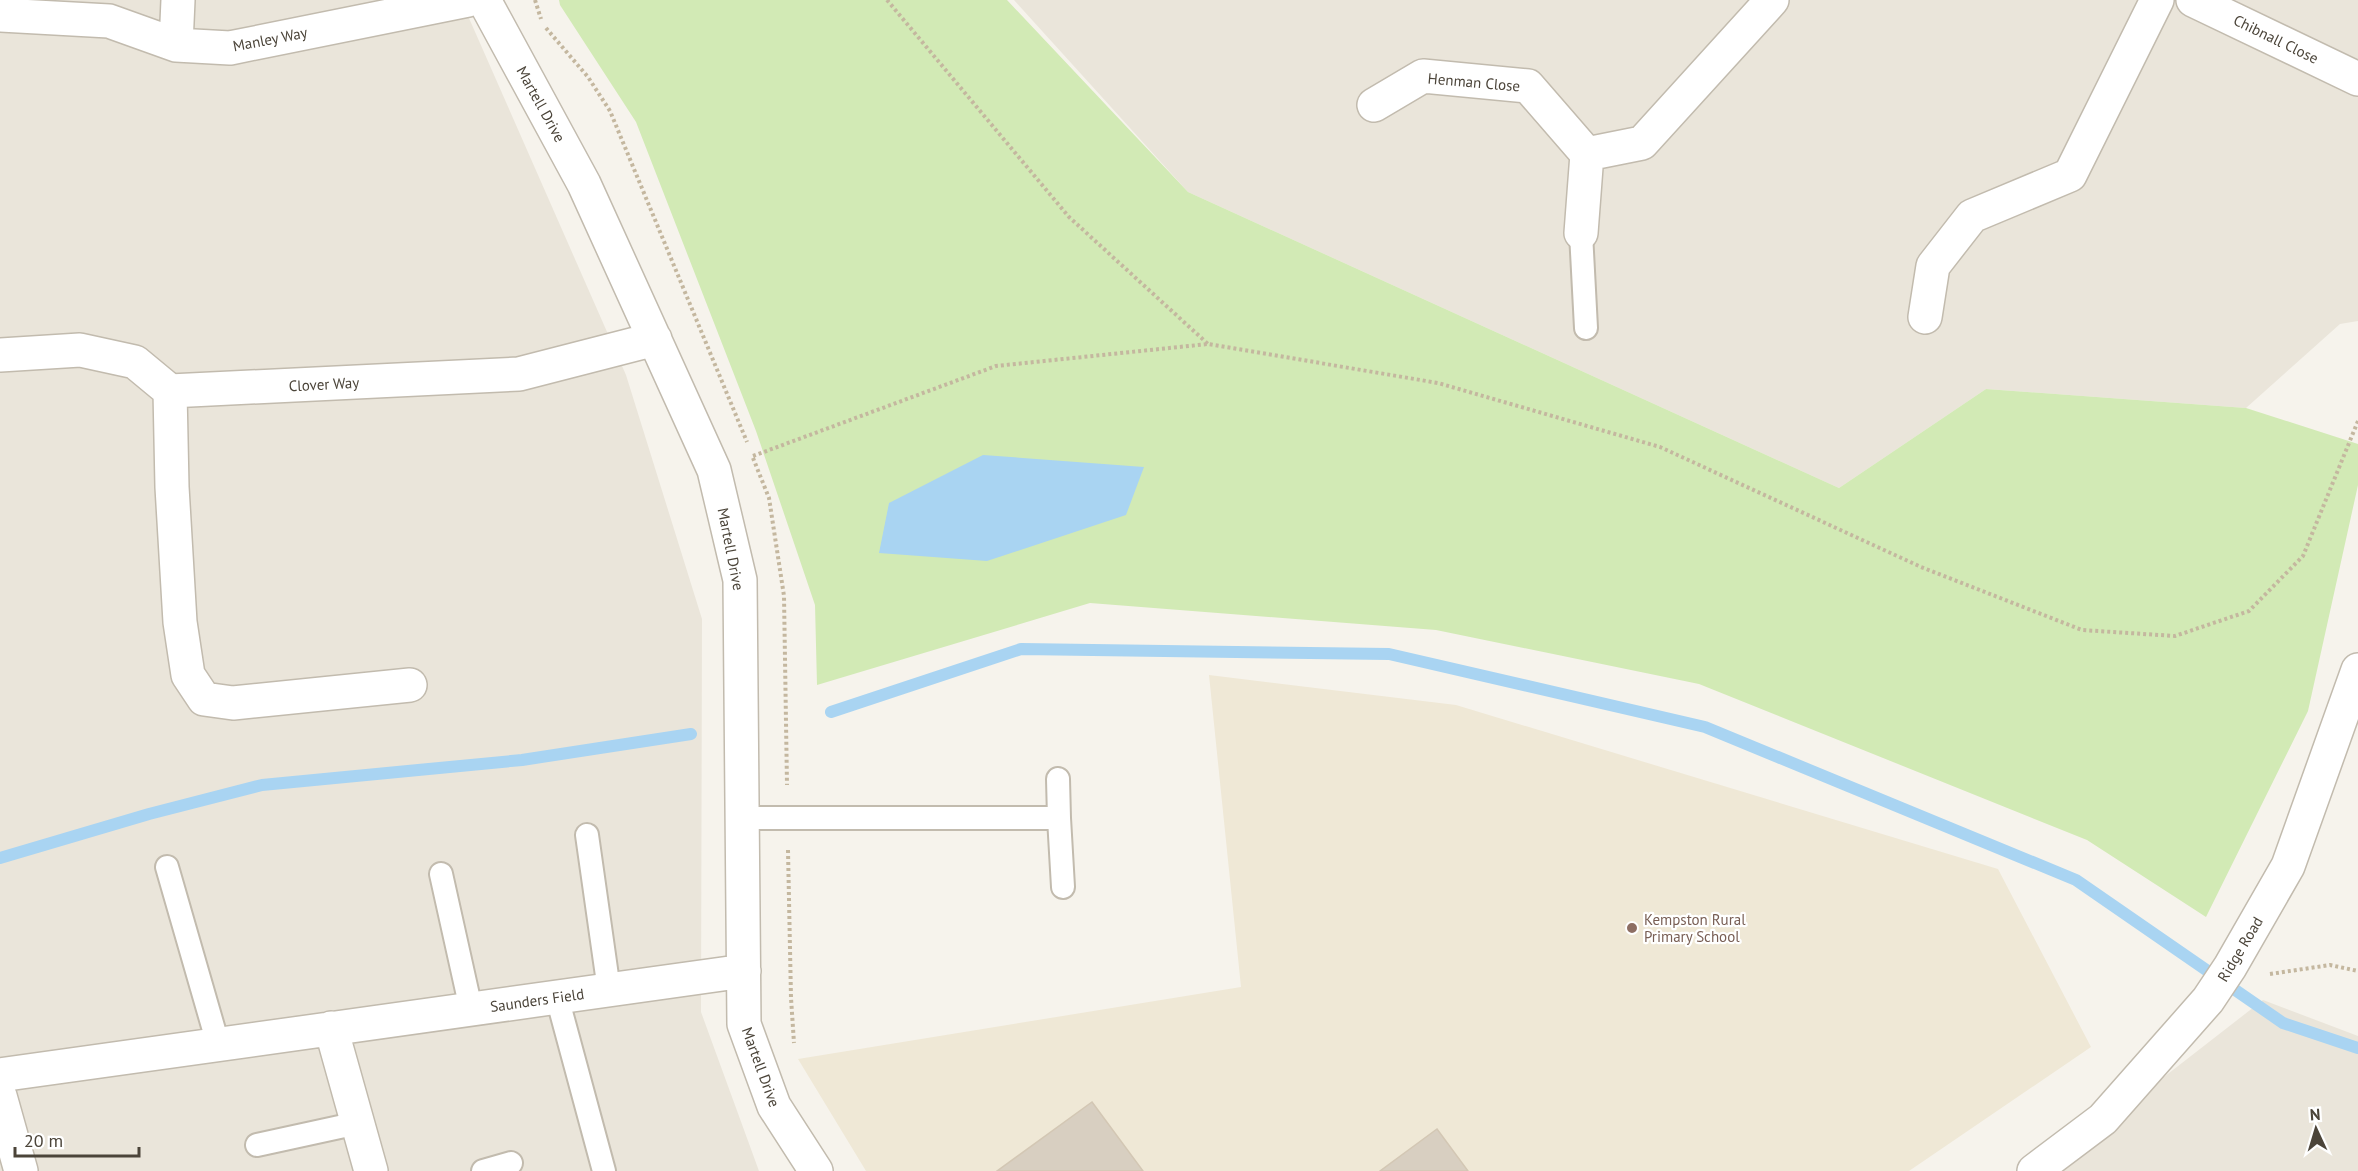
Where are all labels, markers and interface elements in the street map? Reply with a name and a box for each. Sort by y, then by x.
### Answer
street label: Chibnall Close [2230,10,2322,68]
street label: Manley Way [231,22,309,56]
street label: Martell Drive [512,63,570,145]
street label: Henman Close [1427,68,1521,96]
street label: Clover Way [288,373,360,395]
street label: Martell Drive [714,506,748,592]
place label: Kempston Rural Primary School [1644,910,1746,946]
street label: Ridge Road [2213,913,2267,985]
marker: Kempston Rural Primary School [1625,921,1639,935]
street label: Saunders Field [489,984,585,1016]
street label: Martell Drive [738,1024,784,1110]
north arrow [2286,1099,2346,1159]
text: N [2309,1104,2321,1124]
scale bar [15,1120,140,1158]
text: 20 m [24,1129,63,1152]

